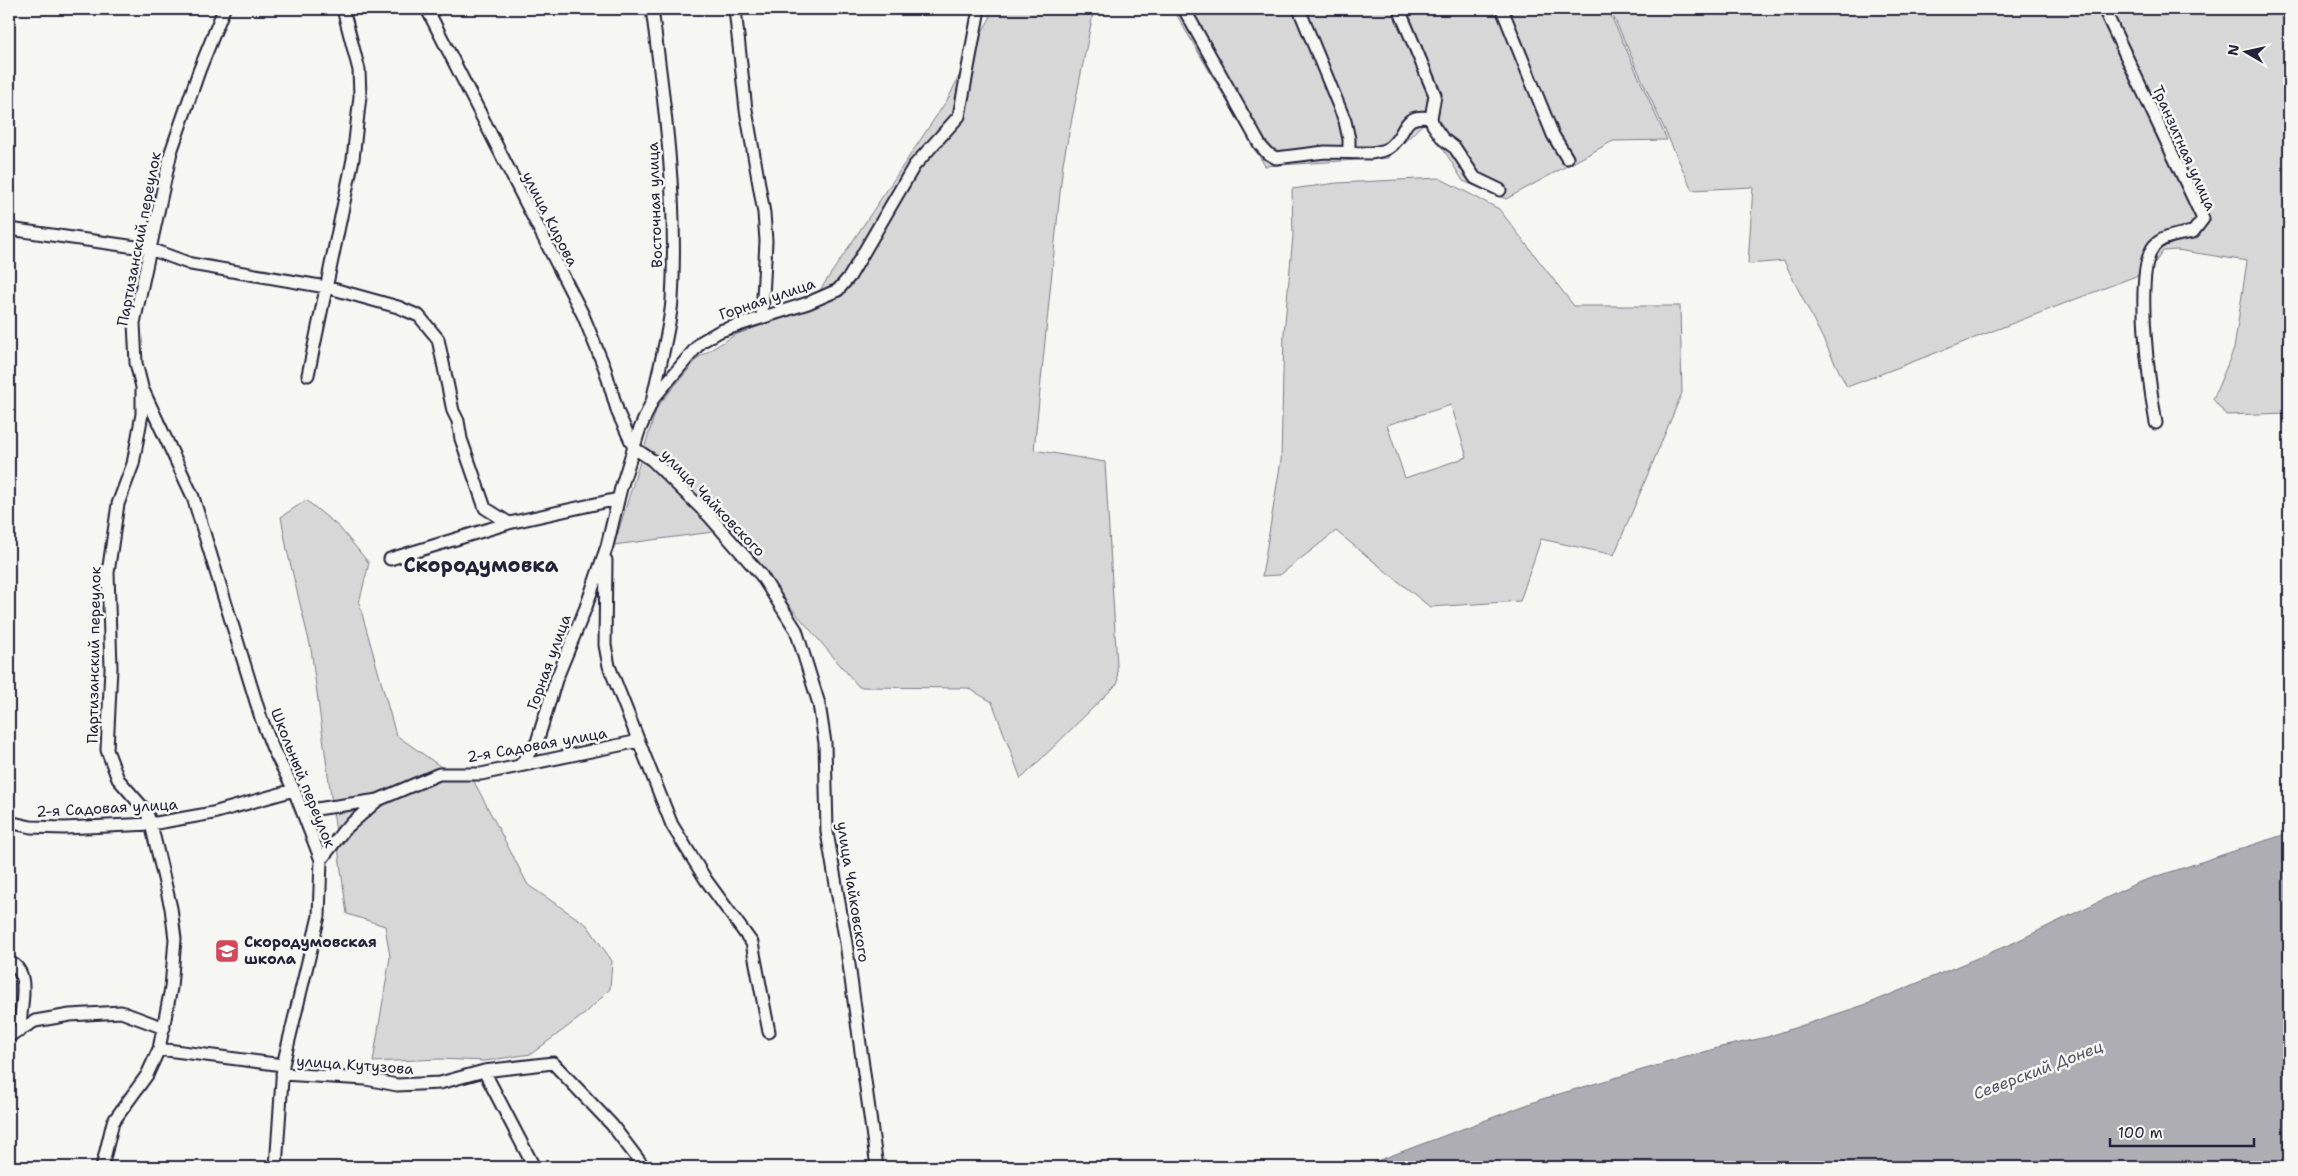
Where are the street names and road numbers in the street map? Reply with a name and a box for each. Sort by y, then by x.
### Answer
street label: Транзитная улица [2147,82,2221,214]
street label: Восточная улица [643,141,667,268]
street label: Партизанский переулок [112,150,166,328]
street label: улица Кирова [517,168,583,271]
street label: Горная улица [716,273,818,325]
street label: улица Чайковского [656,445,770,561]
street label: Партизанский переулок [82,566,106,744]
street label: Горная улица [522,611,576,712]
street label: Школьный переулок [266,705,340,851]
street label: 2-я Садовая улица [465,723,609,767]
street label: 2-я Садовая улица [36,794,179,822]
street label: улица Чайковского [832,820,874,964]
street label: улица Кутузова [296,1051,415,1079]

